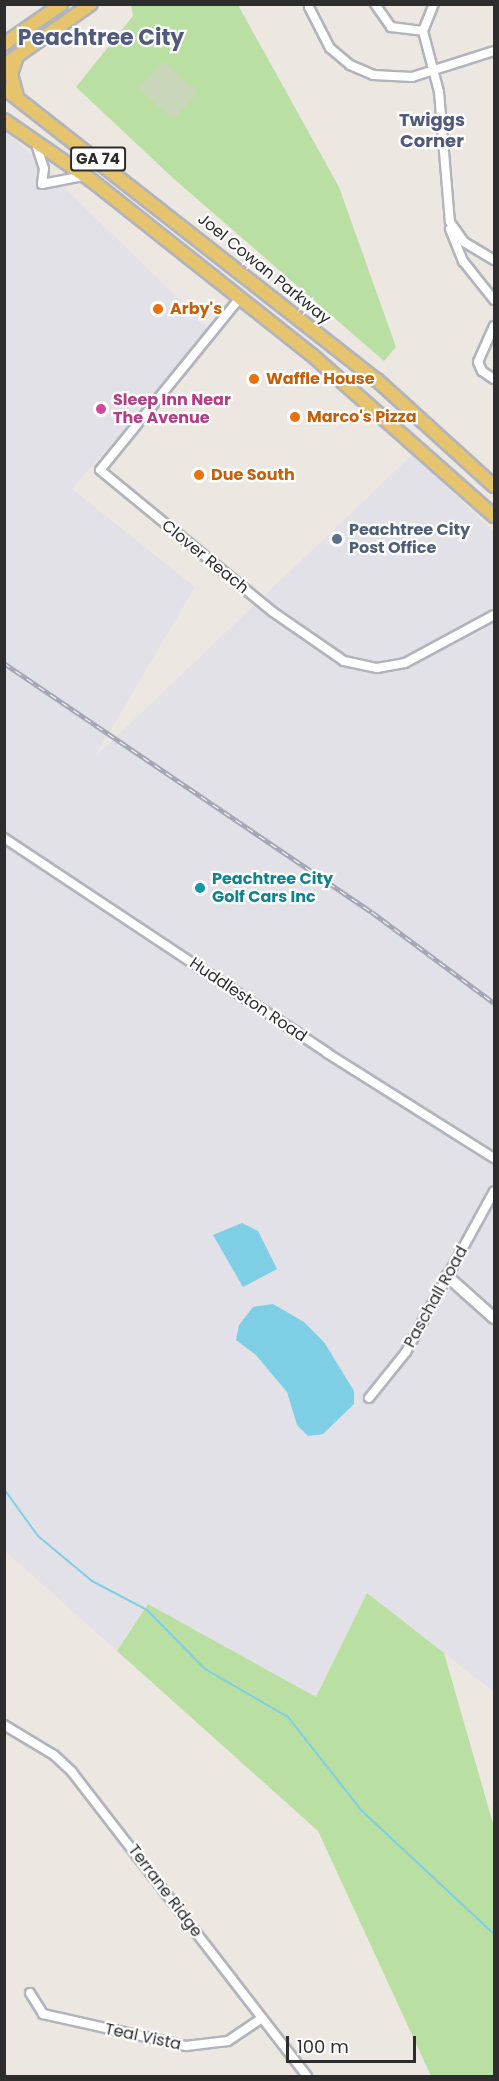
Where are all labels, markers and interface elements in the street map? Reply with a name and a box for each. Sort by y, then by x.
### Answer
district label: Peachtree City [18,25,184,51]
district label: Twiggs Corner [399,110,465,152]
road number: GA 74 [70,147,126,171]
street label: Joel Cowan Parkway [194,210,334,328]
place label: Arby's [170,299,222,319]
marker: Arby's [151,302,165,316]
place label: Waffle House [266,369,375,389]
marker: Waffle House [247,372,261,386]
place label: Sleep Inn Near The Avenue [113,390,231,428]
marker: Sleep Inn Near The Avenue [94,402,108,416]
place label: Marco's Pizza [307,407,417,427]
marker: Marco's Pizza [288,410,302,424]
place label: Due South [211,465,295,485]
marker: Due South [192,468,206,482]
street label: Clover Reach [158,516,252,598]
place label: Peachtree City Post Office [349,520,470,558]
marker: Peachtree City Post Office [330,532,344,546]
place label: Peachtree City Golf Cars Inc [212,869,333,907]
marker: Peachtree City Golf Cars Inc [193,881,207,895]
street label: Huddleston Road [186,954,310,1046]
street label: Paschall Road [400,1243,472,1351]
street label: Terrane Ridge [124,1841,206,1941]
street label: Teal Vista [103,2020,183,2054]
scale bar [289,2024,420,2062]
text: 100 m [297,2034,349,2059]

